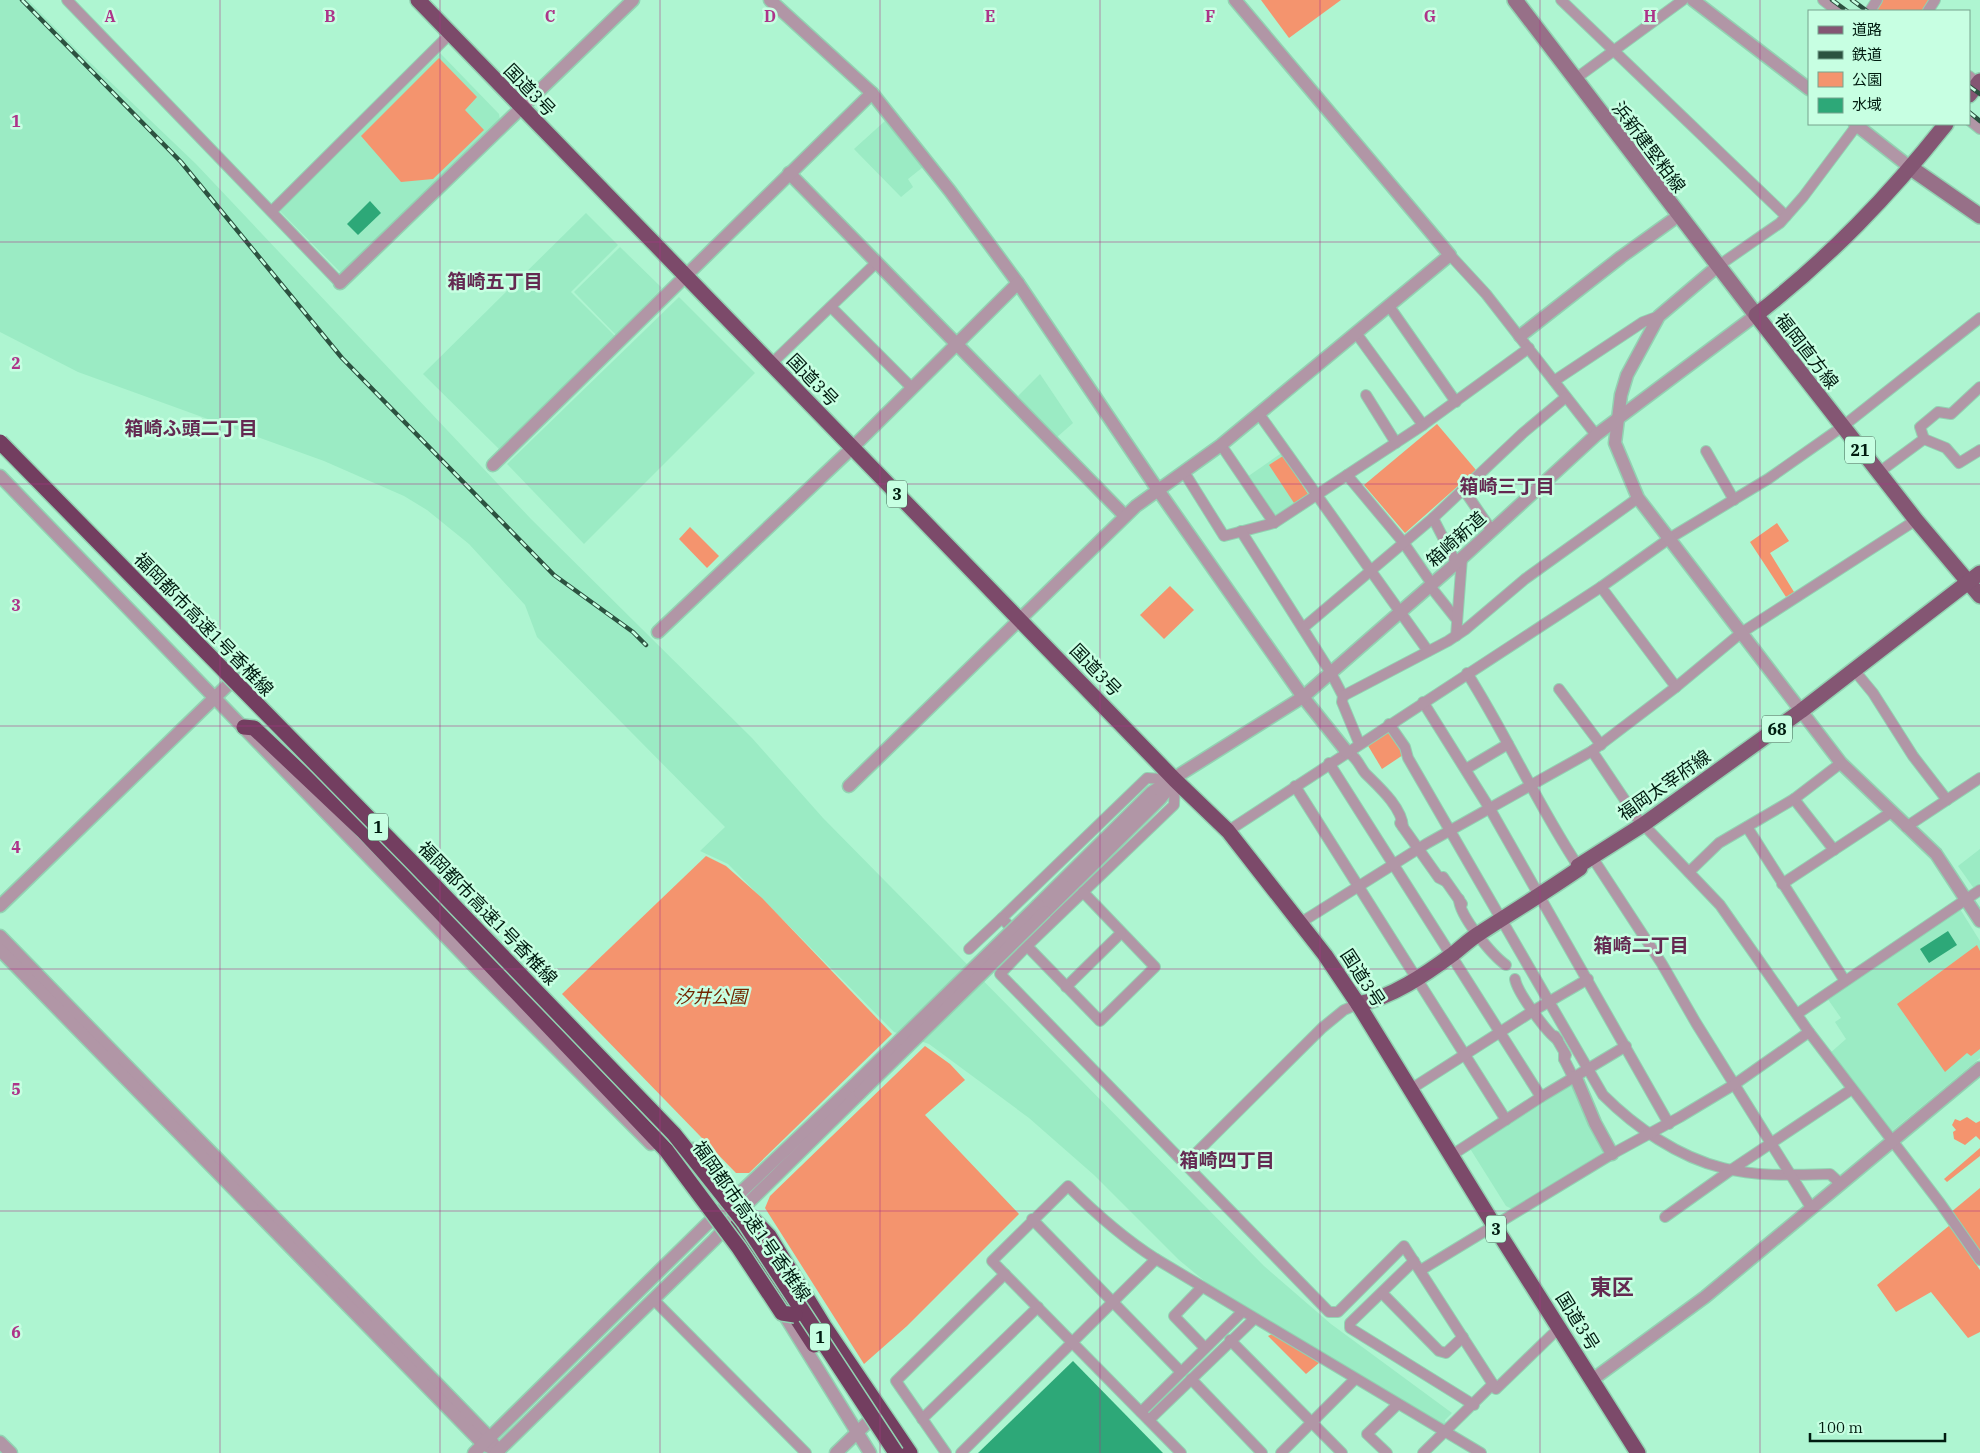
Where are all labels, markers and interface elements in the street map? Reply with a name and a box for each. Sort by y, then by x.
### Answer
text: A [104,6,116,26]
text: B [324,6,336,26]
text: C [545,6,555,26]
text: D [764,6,776,26]
text: E [985,6,995,26]
text: F [1205,6,1215,26]
text: G [1424,6,1436,26]
text: H [1644,6,1657,26]
legend [1808,10,1970,125]
text: 道路 [1852,20,1882,39]
text: 鉄道 [1852,45,1882,64]
street label: 国道3号 [499,59,561,121]
text: 公園 [1852,70,1882,89]
text: 水域 [1852,95,1882,114]
street label: 浜新建堅粕線 [1607,97,1691,197]
text: 1 [11,111,21,131]
district label: 箱崎五丁目 [447,269,543,293]
street label: 福岡直方線 [1770,308,1844,394]
street label: 国道3号 [782,349,844,411]
text: 2 [11,353,21,373]
district label: 箱崎ふ頭二丁目 [124,416,258,440]
road number: 21 [1845,436,1875,464]
district label: 箱崎三丁目 [1459,474,1555,498]
road number: 3 [887,480,907,508]
street label: 箱崎新道 [1422,506,1490,572]
street label: 福岡都市高速1号香椎線 [129,547,279,701]
text: 3 [11,595,21,615]
street label: 国道3号 [1065,639,1127,701]
road number: 68 [1762,716,1792,742]
street label: 福岡太宰府線 [1613,745,1715,825]
road number: 1 [368,814,388,840]
street label: 福岡都市高速1号香椎線 [413,836,563,990]
text: 4 [11,837,21,857]
district label: 箱崎二丁目 [1593,933,1689,957]
street label: 国道3号 [1336,945,1390,1011]
park label: 汐井公園 [675,985,750,1008]
text: 5 [11,1079,21,1099]
street label: 福岡都市高速1号香椎線 [688,1136,816,1306]
district label: 箱崎四丁目 [1179,1148,1275,1172]
road number: 3 [1486,1216,1506,1242]
district label: 東区 [1590,1272,1634,1301]
street label: 国道3号 [1551,1287,1605,1355]
text: 6 [11,1322,21,1342]
road number: 1 [810,1324,830,1350]
scale bar [1810,1410,1945,1442]
text: 100 m [1818,1418,1863,1437]

